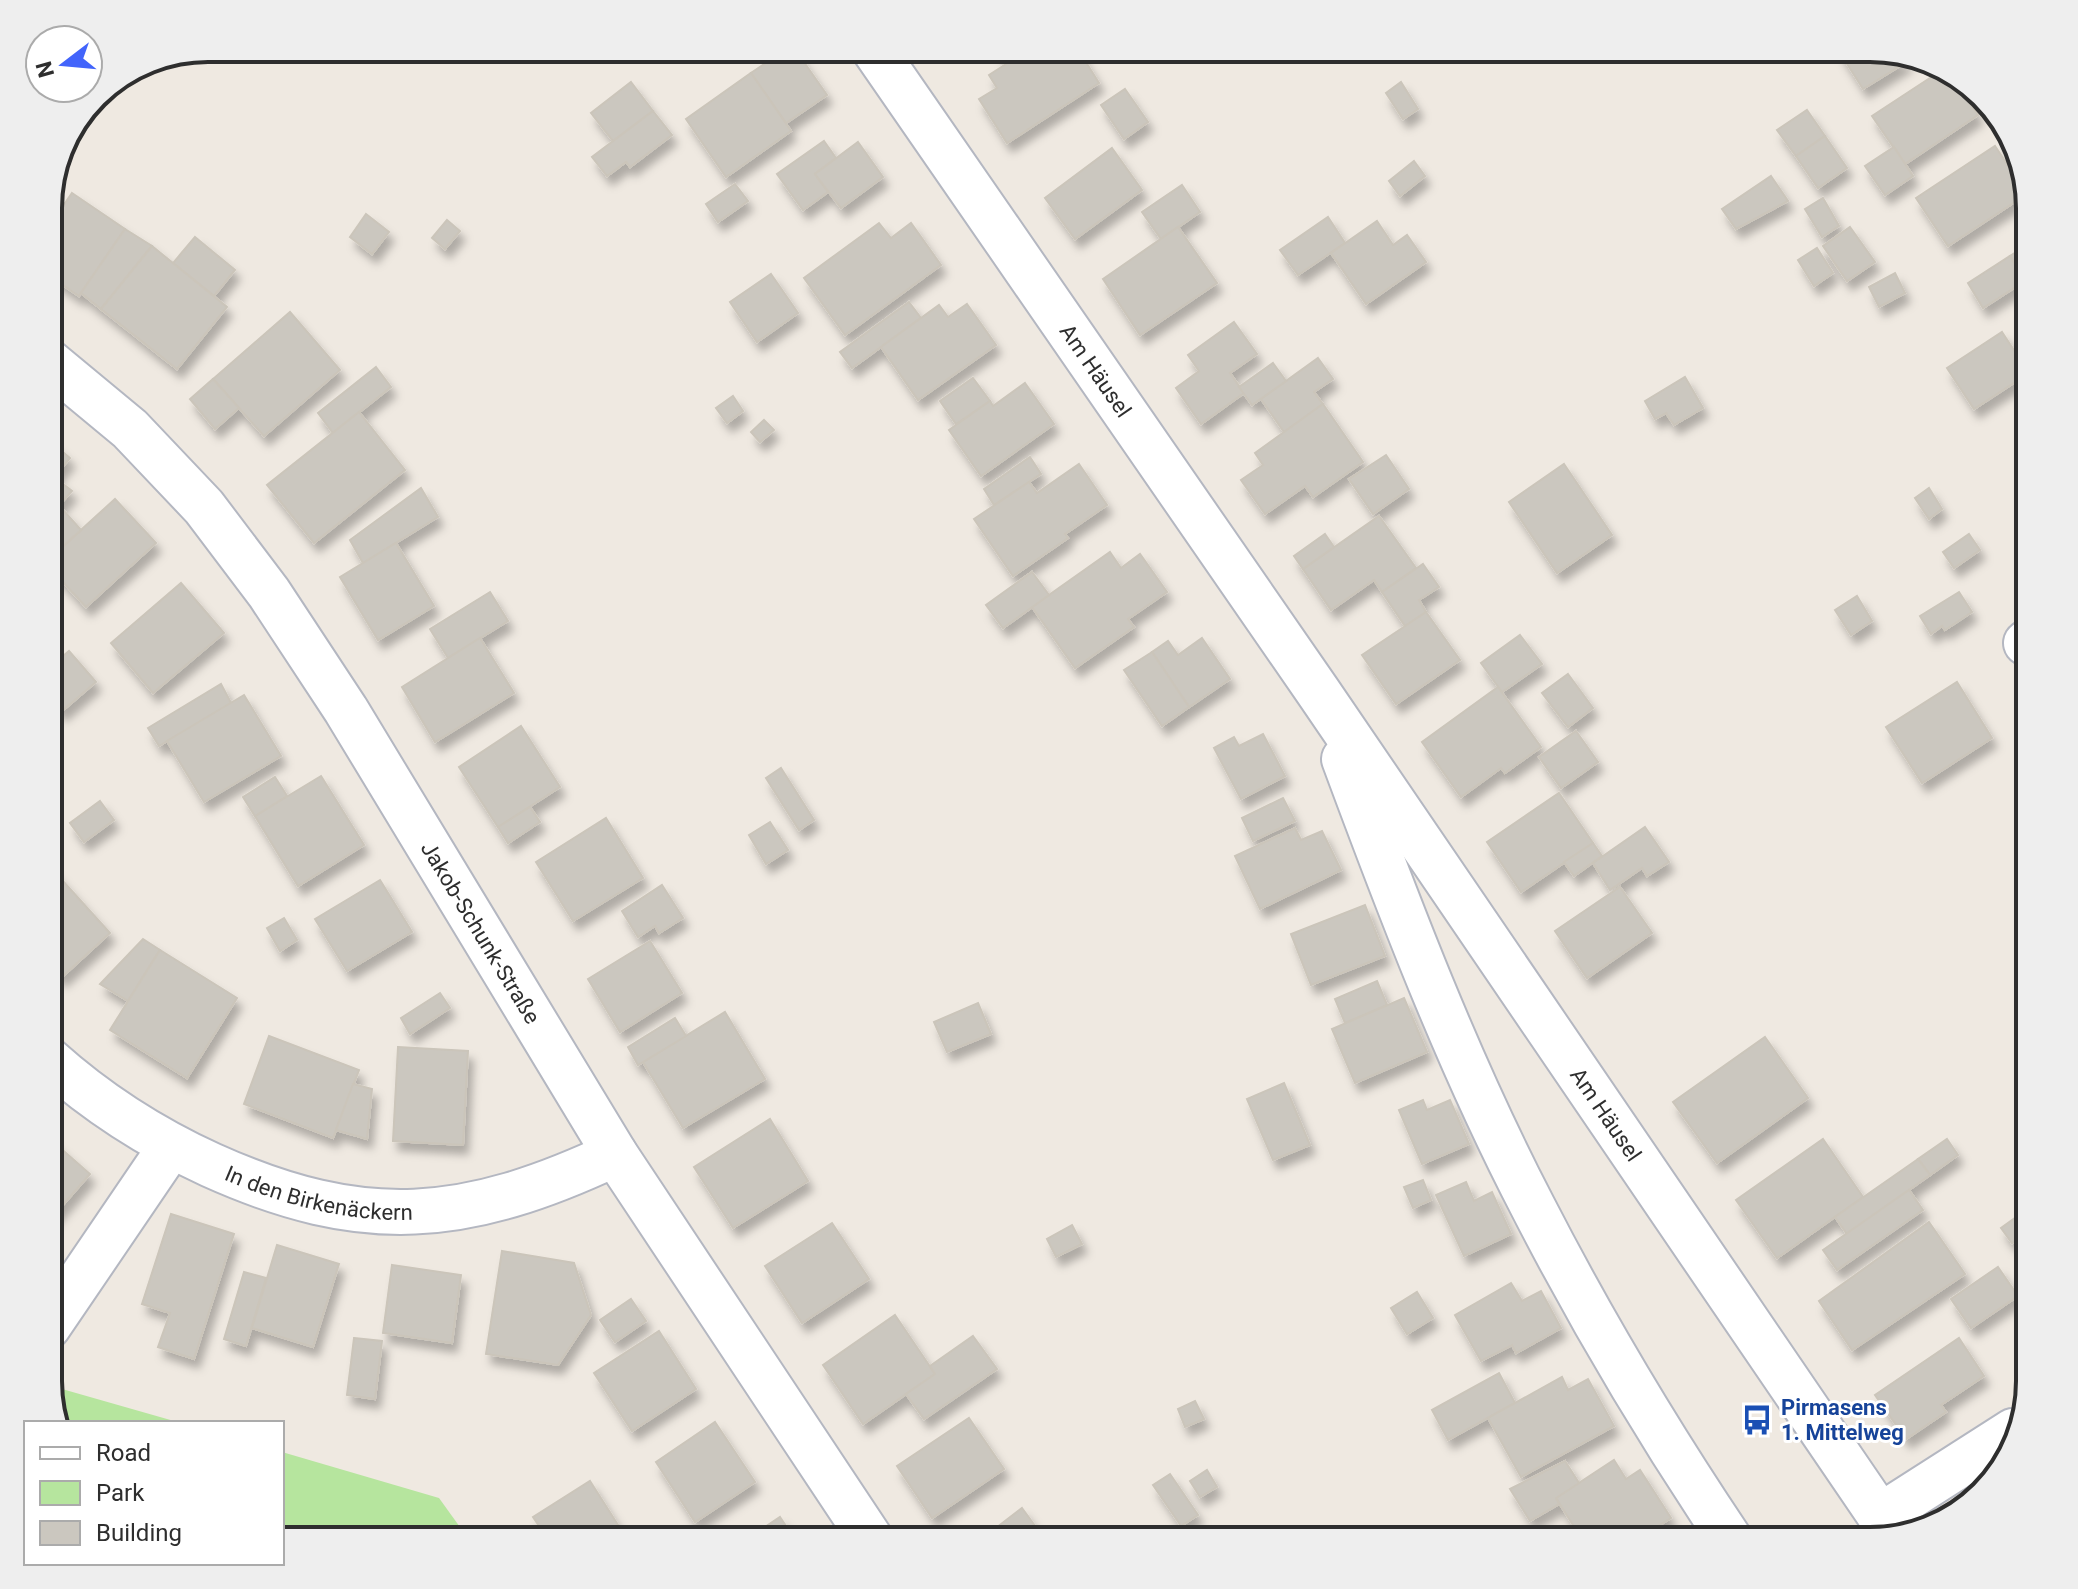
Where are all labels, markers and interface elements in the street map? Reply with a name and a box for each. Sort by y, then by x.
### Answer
north arrow [24,24,104,104]
text: N [31,58,59,80]
street label: Am Häusel [1055,319,1137,422]
street label: Jakob-Schunk-Straße [416,837,545,1028]
street label: Am Häusel [1566,1063,1647,1166]
street label: In den Birkenäckern [222,1160,413,1224]
place label: Pirmasens 1. Mittelweg [1781,1395,1904,1445]
bus stop icon: Pirmasens 1. Mittelweg [1740,1403,1774,1437]
legend [24,1421,284,1565]
text: Road [96,1439,151,1467]
text: Park [96,1479,145,1507]
text: Building [96,1519,182,1547]

